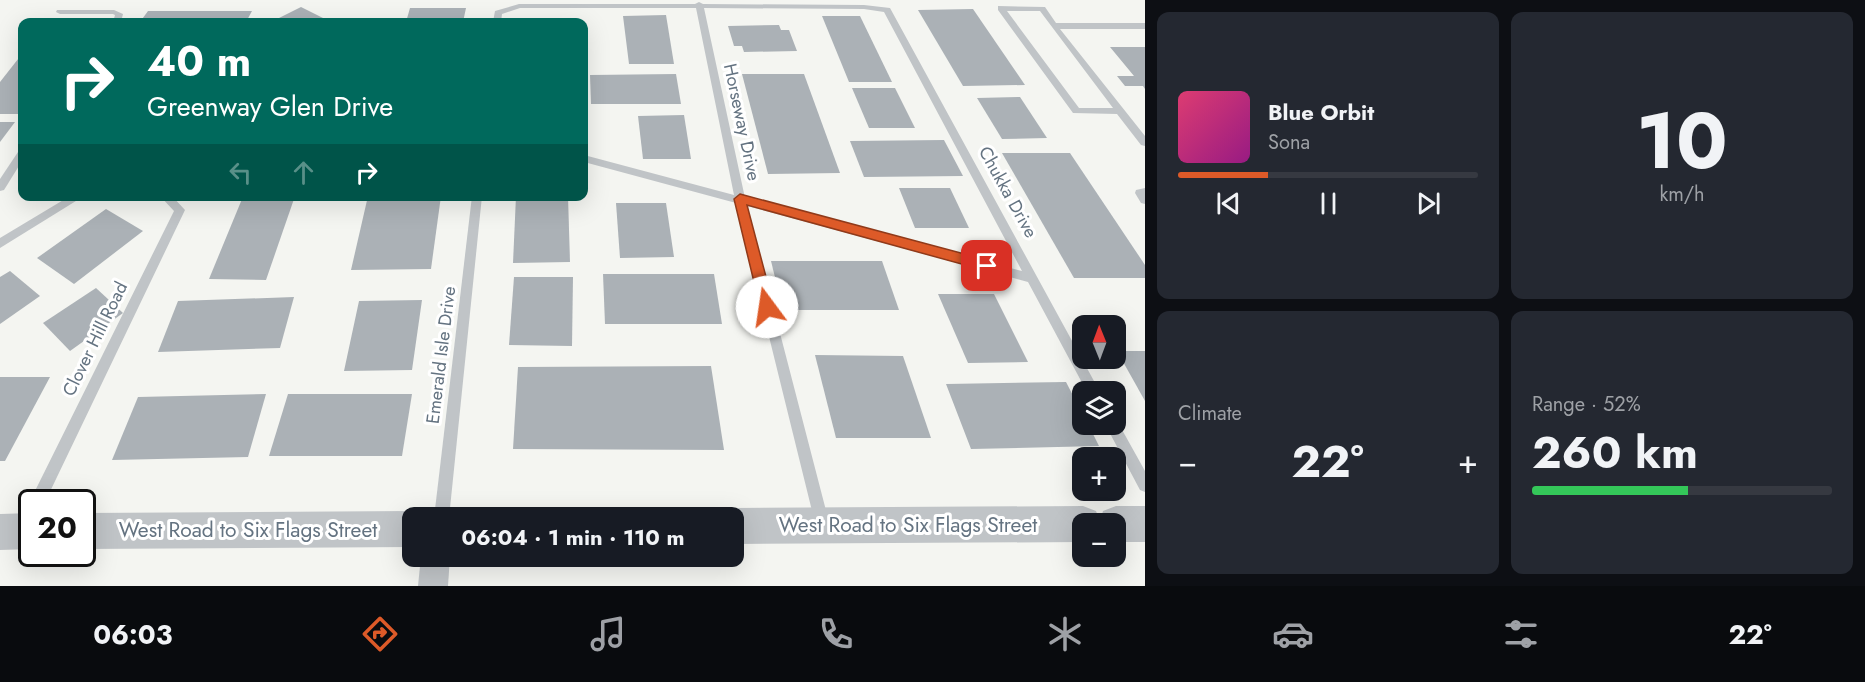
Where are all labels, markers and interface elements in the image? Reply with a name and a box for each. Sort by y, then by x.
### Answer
text: 40 m [147,31,251,92]
icon: right [48,42,126,120]
street label: Horseway Drive [717,61,767,183]
text: 10 [1636,85,1728,197]
text: Greenway Glen Drive [147,87,393,126]
text: Blue Orbit [1268,96,1374,128]
text: Sona [1268,128,1310,157]
street label: Chukka Drive [972,141,1044,243]
icon: left [224,156,257,189]
icon: ahead [287,156,320,189]
icon: right [350,156,383,189]
text: km/h [1659,180,1705,209]
icon: previous [1212,187,1245,220]
icon: pause [1312,187,1345,220]
icon: next [1412,187,1445,220]
pin [961,240,1012,291]
icon: arrive [970,249,1003,282]
position arrow [735,275,799,339]
street label: Clover Hill Road [56,277,134,401]
street label: Emerald Isle Drive [420,285,462,425]
north arrow [1072,315,1126,369]
map controls [1072,315,1126,567]
button: layers [1072,381,1126,435]
text: Range · 52% [1532,390,1641,419]
text: Climate [1178,399,1242,428]
text: 260 km [1532,420,1698,485]
text: 22° [1291,429,1364,494]
text: − [1178,438,1197,485]
text: + [1458,438,1478,485]
button: + [1072,447,1126,501]
speed limit sign: 20 [18,489,96,567]
street label: West Road to Six Flags Street [779,510,1037,540]
button: − [1072,513,1126,567]
street label: West Road to Six Flags Street [119,515,377,545]
text: 06:04 · 1 min · 110 m [461,521,685,553]
icon: directions [359,613,401,655]
icon: music [587,613,629,655]
icon: phone [815,613,857,655]
icon: climate [1044,613,1086,655]
icon: car [1272,613,1314,655]
icon: filters [1500,613,1542,655]
text: 06:03 [93,615,172,654]
text: 22° [1728,615,1772,654]

